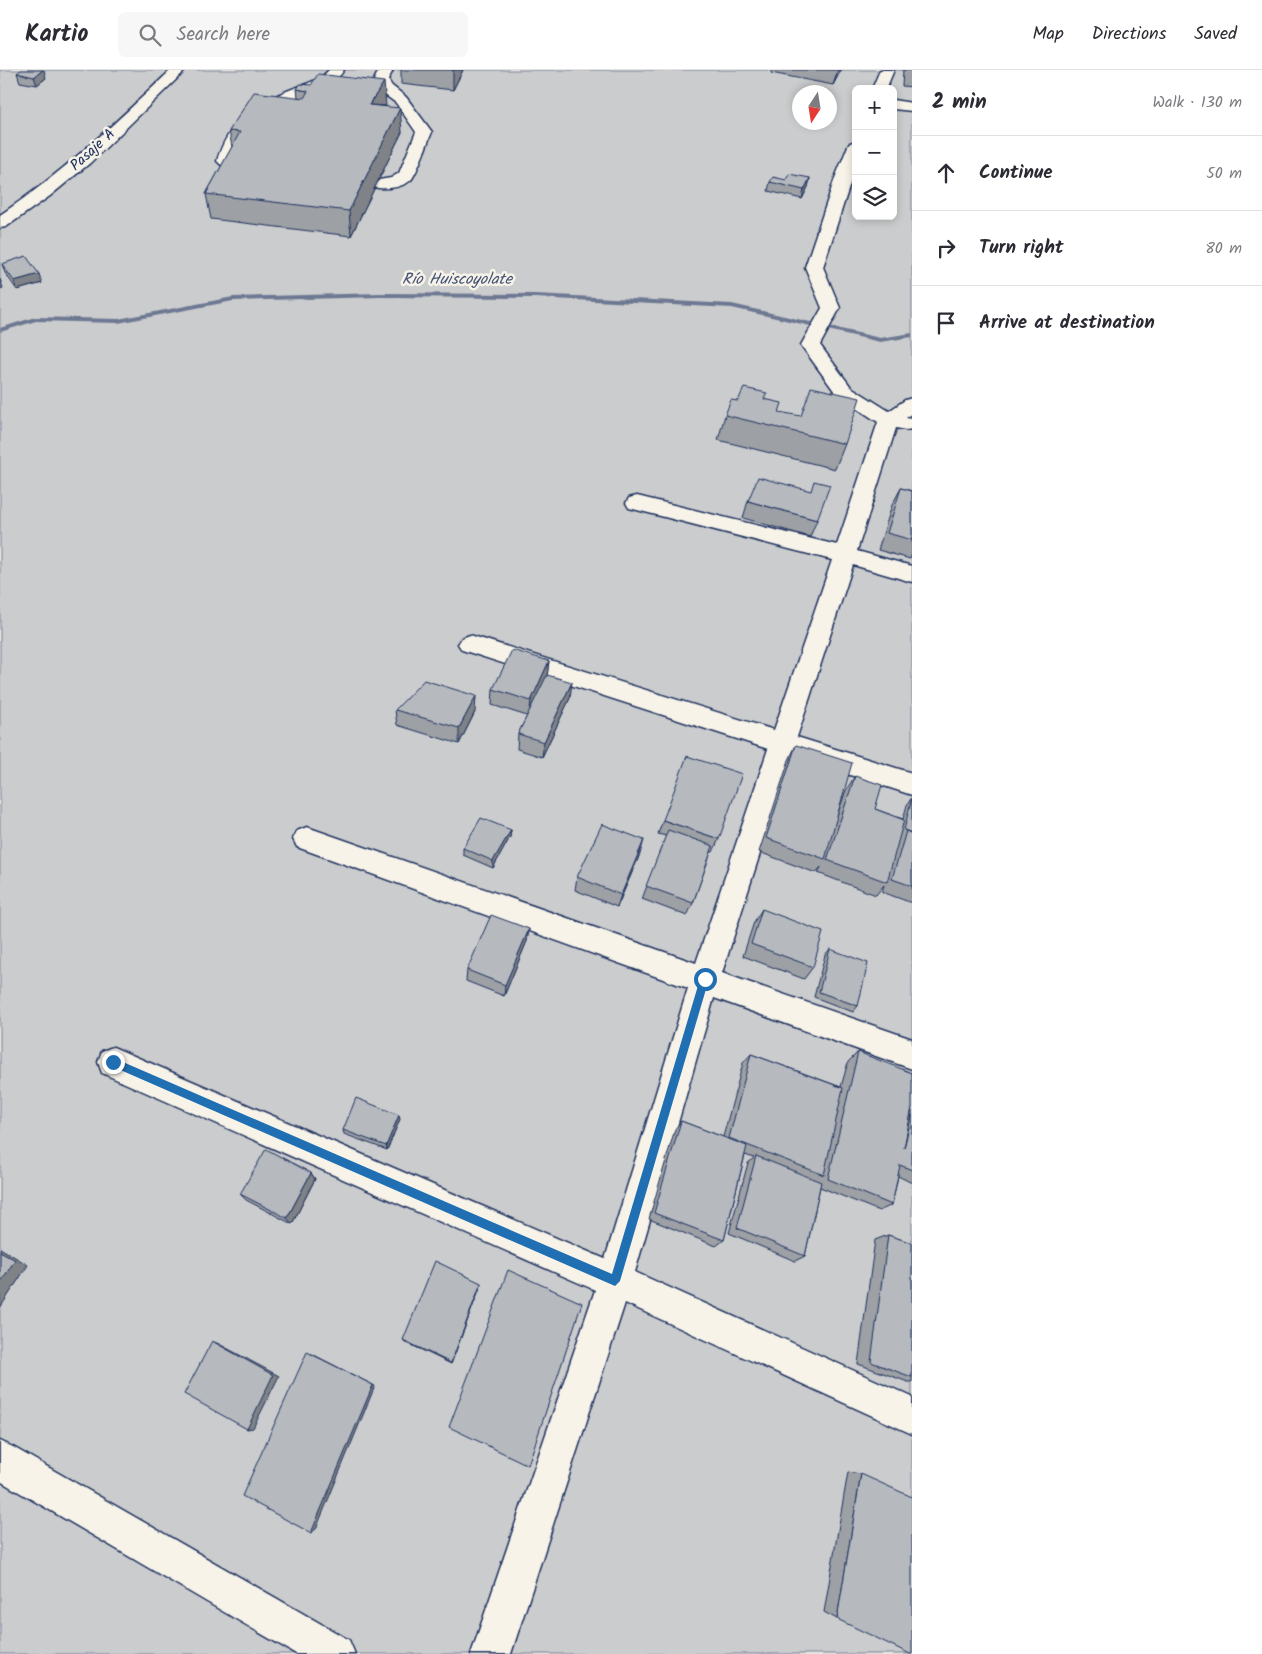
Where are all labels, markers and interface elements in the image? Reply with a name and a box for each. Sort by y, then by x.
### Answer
search box [118,12,468,57]
text: Kartio [25,15,88,54]
text: Search here [176,20,270,50]
text: Map [1032,20,1064,49]
text: Directions [1092,20,1166,49]
text: Saved [1194,20,1237,49]
icon: search [136,21,164,49]
north arrow [792,85,837,130]
map controls [852,85,897,220]
button: + [852,85,897,130]
text: 2 min [932,86,987,119]
text: Walk · 130 m [1153,90,1242,115]
street label: Pasaje A [65,123,121,177]
button: − [852,130,897,175]
text: Continue [979,158,1052,188]
icon: ahead [932,159,960,187]
text: 50 m [1206,161,1242,186]
button: layers [852,175,897,220]
text: Turn right [979,233,1064,263]
icon: right [932,234,960,262]
text: 80 m [1205,236,1242,261]
water label: Río Huiscoyolate [402,267,514,292]
text: Arrive at destination [979,308,1155,338]
icon: arrive [932,309,960,337]
route start [694,968,717,991]
route end [102,1051,125,1074]

